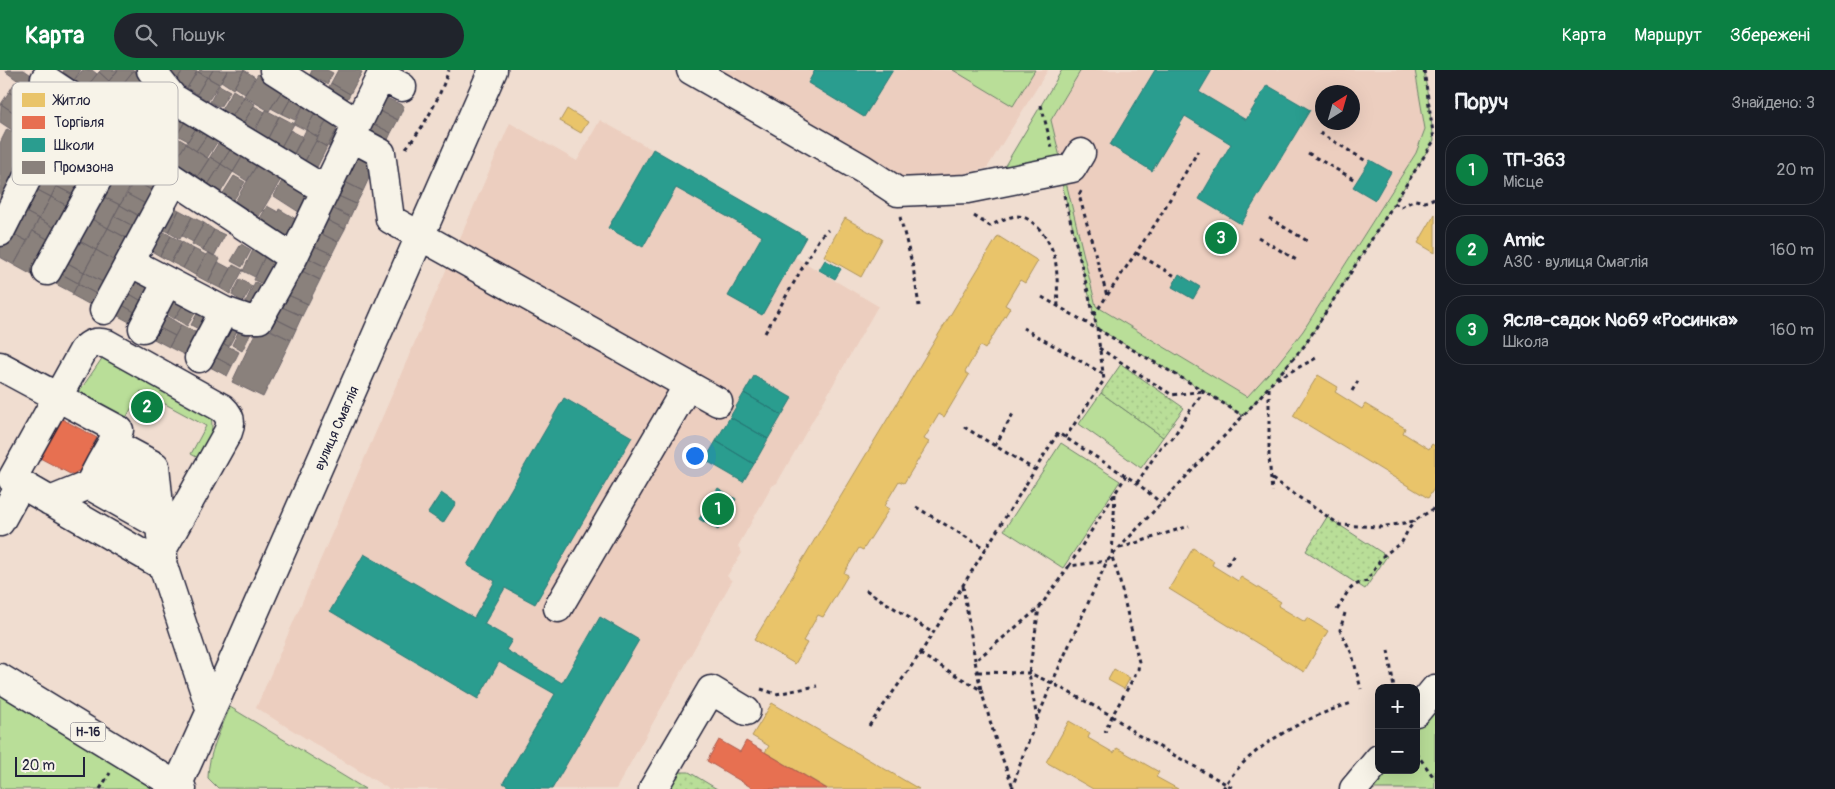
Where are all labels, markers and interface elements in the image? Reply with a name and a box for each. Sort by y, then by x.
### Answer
search box [114,13,464,58]
text: Карта [25,21,84,50]
icon: search [132,21,160,49]
text: Пошук [172,23,225,47]
text: Карта [1562,24,1606,47]
text: Маршрут [1634,24,1702,47]
text: Збережені [1730,24,1810,47]
legend [12,82,178,185]
north arrow [1315,85,1360,130]
text: Поруч [1455,89,1508,116]
text: Житло [52,92,91,109]
text: Знайдено: 3 [1732,93,1815,113]
text: Торгівля [54,114,104,131]
text: Школи [54,137,94,154]
text: ТП-363 [1503,148,1565,172]
text: Промзона [54,159,114,176]
text: 1 [1469,160,1475,180]
text: 20 m [1776,160,1814,180]
text: Місце [1503,172,1543,192]
pin: 3 [1205,219,1237,257]
text: Amic [1503,228,1545,252]
text: 2 [1468,240,1476,260]
text: 160 m [1770,240,1814,260]
text: АЗС · вулиця Смаглія [1503,252,1648,272]
text: Ясла-садок №69 «Росинка» [1503,308,1738,332]
text: 3 [1468,320,1476,340]
text: 160 m [1770,320,1814,340]
text: Школа [1503,332,1549,352]
street label: вулиця Смаглія [310,383,363,473]
pin: 2 [131,388,163,426]
your location [682,443,708,469]
pin: 1 [702,490,734,528]
map controls [1375,684,1420,774]
button: + [1375,684,1420,729]
road number: Н-16 [70,722,106,742]
button: − [1375,729,1420,774]
scale bar [15,754,85,777]
text: 20 m [22,757,55,774]

